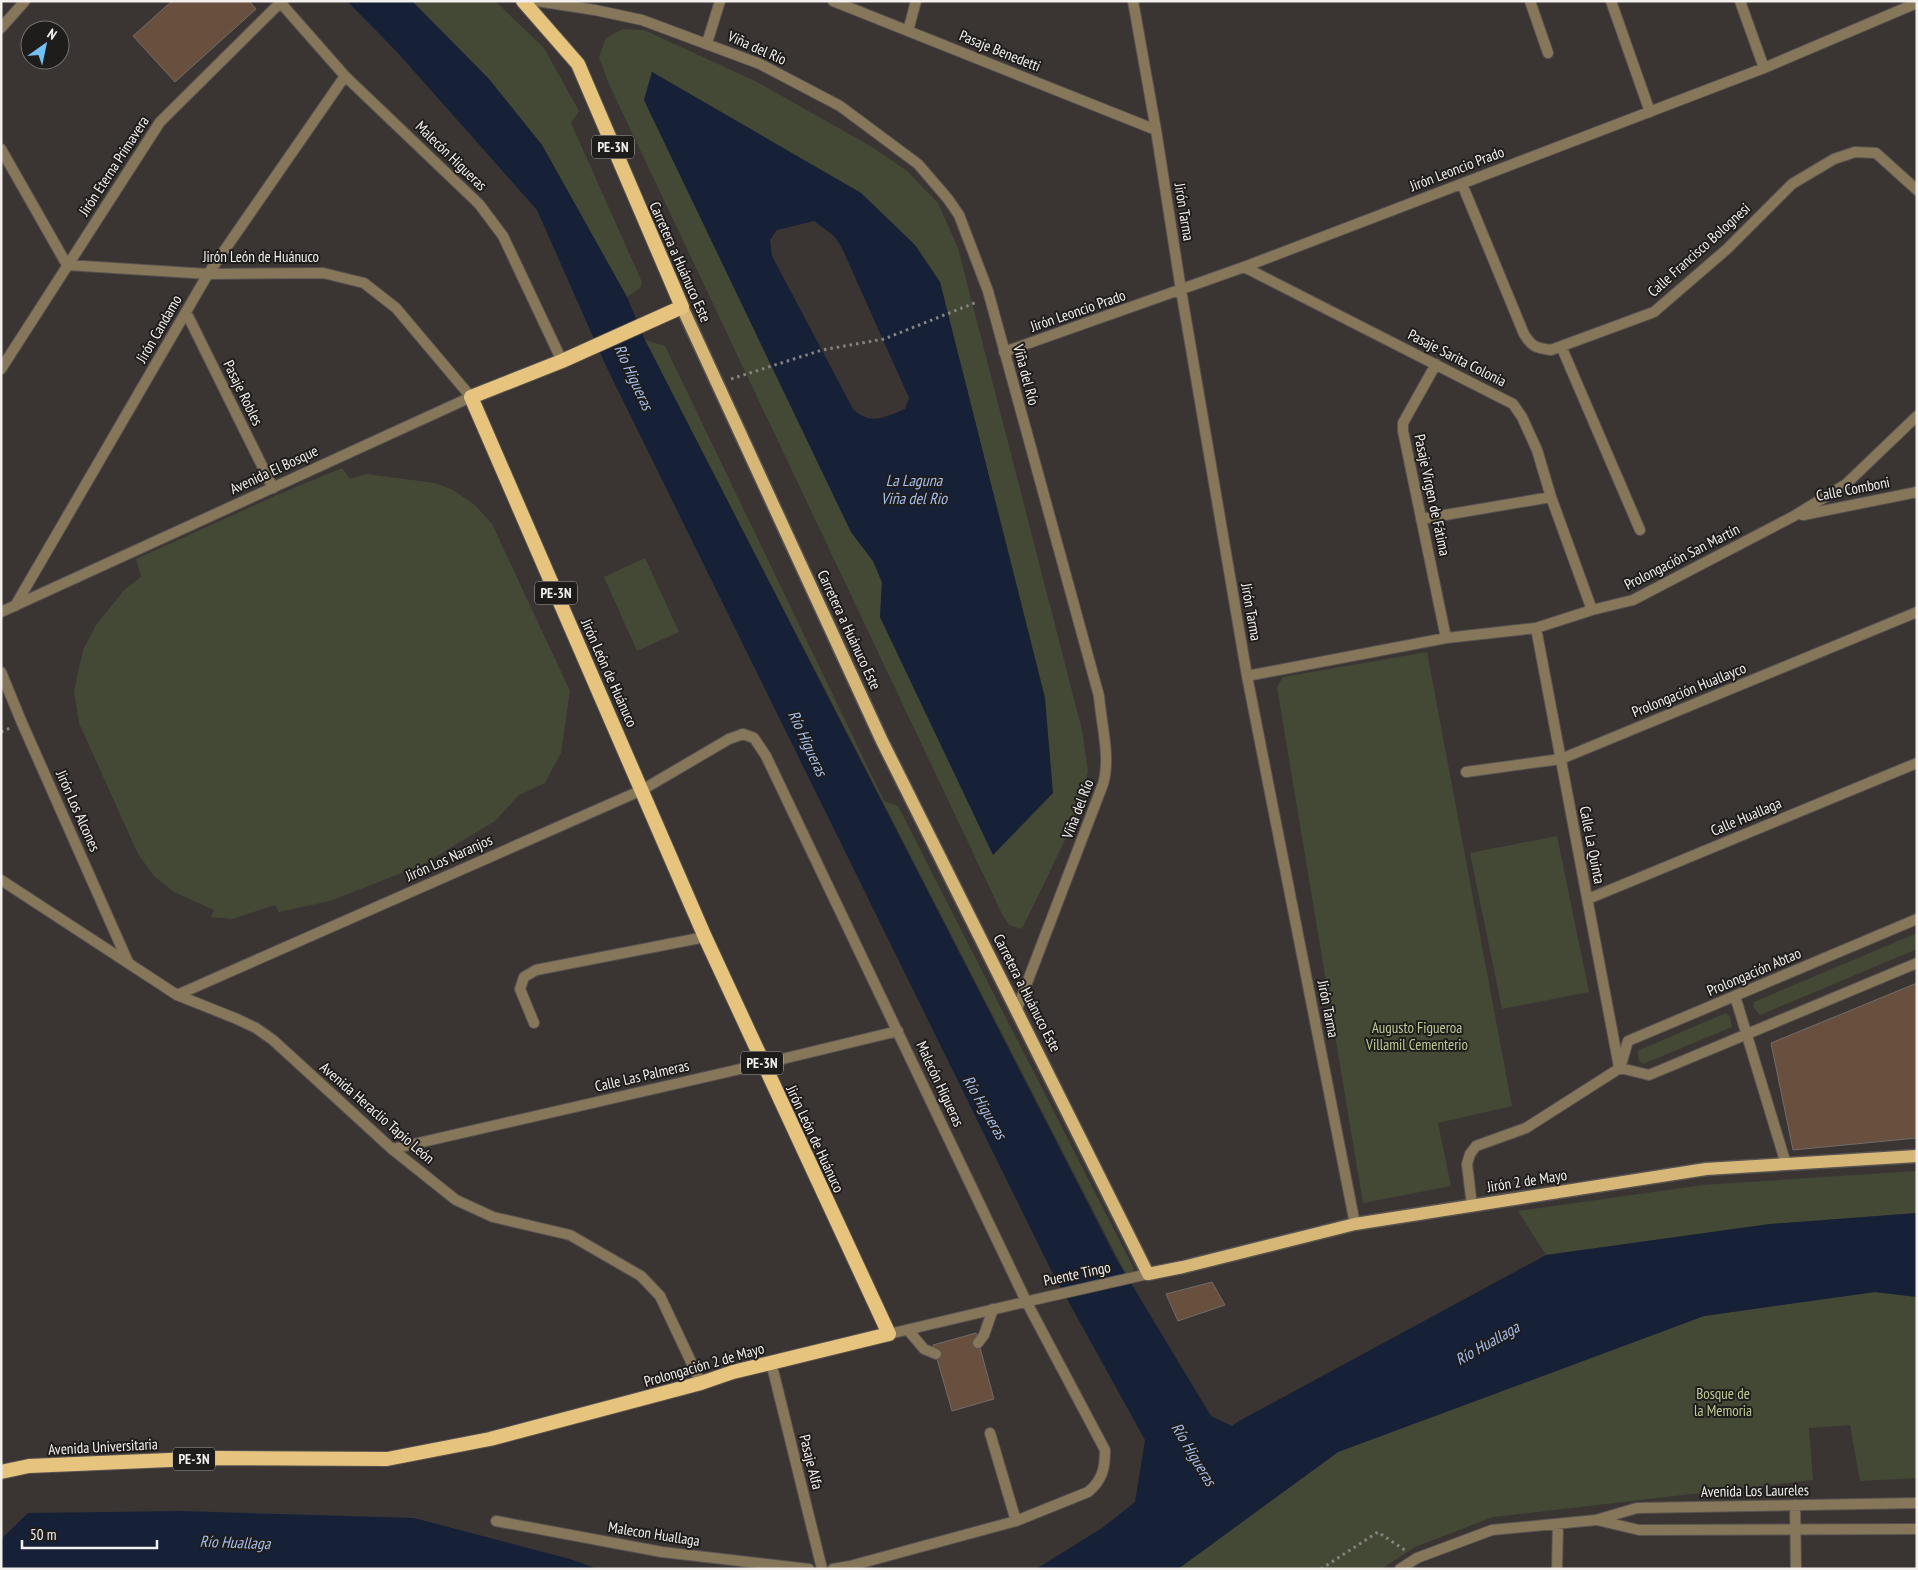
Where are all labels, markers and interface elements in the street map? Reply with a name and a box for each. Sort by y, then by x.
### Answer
north arrow [20,20,70,70]
text: N [44,24,60,44]
street label: Viña del Río [724,26,790,69]
street label: Pasaje Benedetti [957,26,1044,76]
street label: Jirón Eterna Primavera [74,112,153,220]
street label: Malecón Higueras [412,117,491,194]
road number: PE-3N [592,136,634,158]
street label: Jirón Leoncio Prado [1406,142,1507,196]
street label: Jirón Tarma [1170,181,1198,242]
street label: Carretera a Huánuco Este [645,199,716,325]
street label: Calle Francisco Bolognesi [1643,199,1754,301]
street label: Jirón León de Huánuco [202,247,319,266]
street label: Jirón Leoncio Prado [1027,285,1128,336]
street label: Jirón Candamo [131,291,186,367]
street label: Pasaje Sarita Colonia [1405,325,1510,391]
water label: Río Higueras [610,341,659,414]
street label: Viña del Río [1009,341,1044,407]
street label: Pasaje Robles [219,357,267,429]
street label: Pasaje Virgen de Fátima [1410,432,1455,557]
street label: Avenida El Bosque [227,441,321,498]
water label: La Laguna Viña del Rio [881,470,948,508]
street label: Calle Comboni [1814,472,1891,505]
street label: Prolongación San Martín [1621,519,1743,594]
street label: Carretera a Huánuco Este [813,567,886,693]
street label: Jirón Tarma [1237,581,1266,642]
road number: PE-3N [535,582,577,604]
street label: Jirón León de Huánuco [577,615,642,730]
street label: Prolongación Huallayco [1629,658,1749,721]
water label: Río Higueras [784,707,833,780]
street label: Jirón Los Alcones [52,766,105,854]
street label: Viña del Río [1057,776,1098,842]
street label: Calle Huallaga [1708,793,1784,840]
street label: Calle La Quinta [1576,804,1609,885]
street label: Jirón Los Naranjos [402,830,495,886]
street label: Carretera a Huánuco Este [990,931,1065,1055]
street label: Prolongación Abtao [1704,943,1804,1000]
street label: Jirón Tarma [1313,978,1343,1039]
park label: Augusto Figueroa Villamil Cementerio [1365,1018,1468,1054]
street label: Malecón Higueras [912,1038,969,1130]
road number: PE-3N [741,1052,783,1074]
street label: Calle Las Palmeras [593,1055,691,1096]
street label: Avenida Heraclio Tapio León [316,1058,438,1168]
water label: Río Higueras [959,1072,1012,1144]
street label: Jirón León de Huánuco [782,1081,849,1195]
street label: Jirón 2 de Mayo [1485,1165,1568,1196]
street label: Puente Tingo [1042,1257,1112,1290]
water label: Río Huallaga [1451,1316,1524,1369]
street label: Prolongación 2 de Mayo [641,1338,766,1391]
park label: Bosque de la Memoria [1694,1384,1752,1420]
water label: Río Higueras [1167,1419,1221,1491]
street label: Pasaje Alfa [795,1432,827,1491]
street label: Avenida Universitaria [48,1434,158,1459]
road number: PE-3N [173,1448,215,1470]
street label: Avenida Los Laureles [1701,1480,1809,1501]
street label: Malecon Huallaga [607,1517,701,1550]
scale bar [22,1518,158,1550]
text: 50 m [30,1525,56,1544]
water label: Río Huallaga [199,1531,272,1553]

